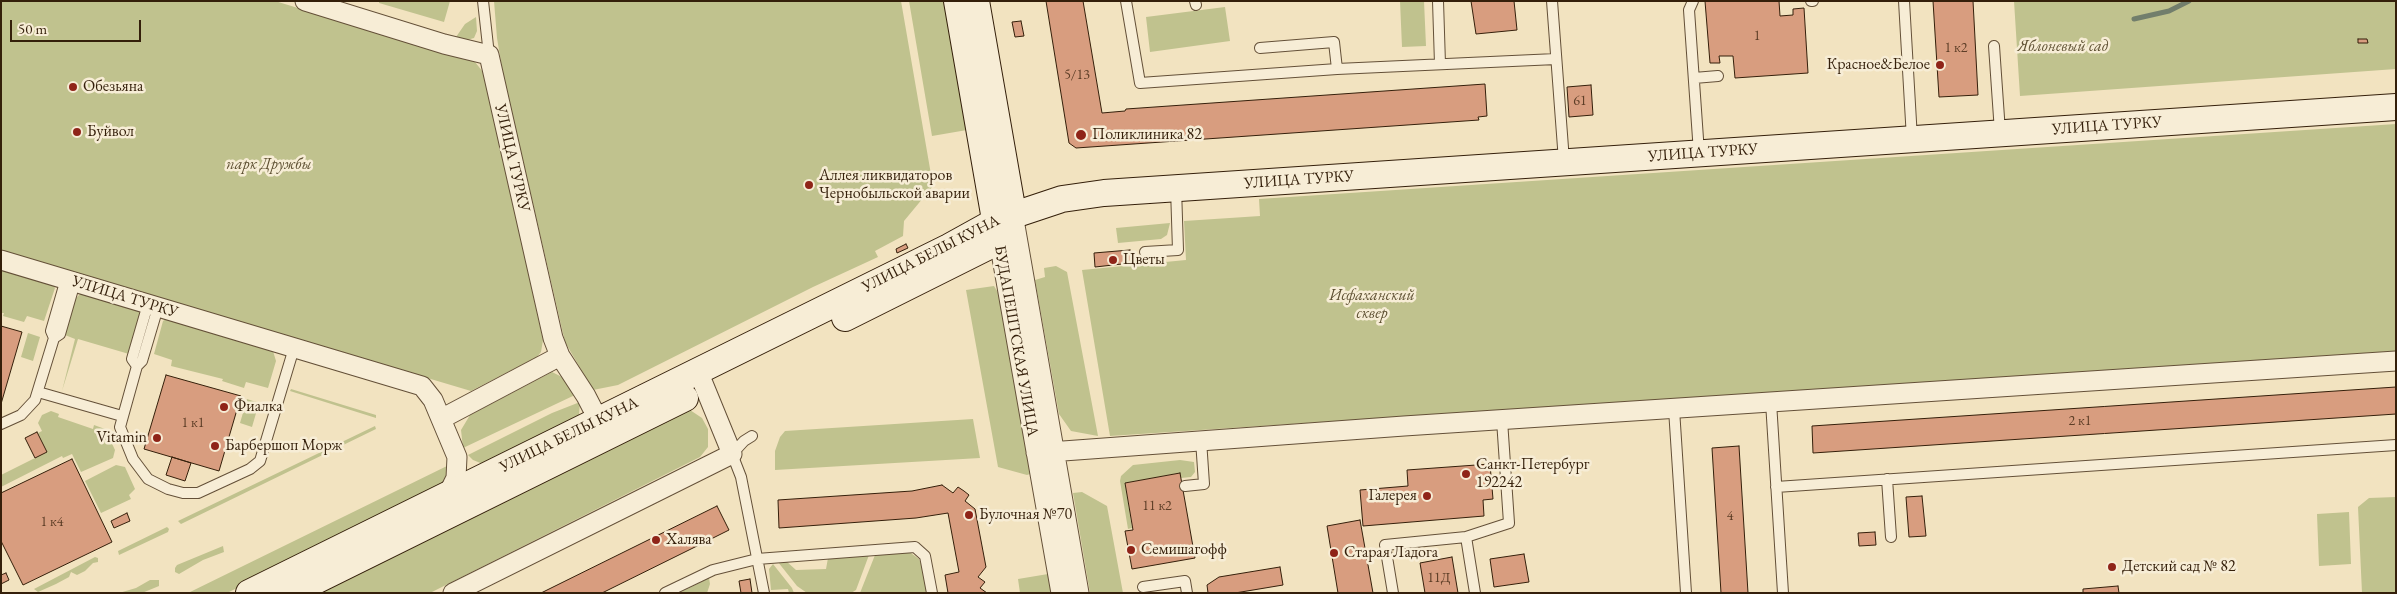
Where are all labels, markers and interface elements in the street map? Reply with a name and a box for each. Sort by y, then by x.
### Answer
scale bar [12,10,144,42]
text: 50 m [18,19,47,38]
house number: 1 [1754,28,1760,44]
park label: Яблоневый сад [2018,37,2108,57]
house number: 1 к2 [1945,40,1967,56]
place label: Красное&Белое [1827,55,1930,75]
marker: Красное&Белое [1934,59,1946,71]
house number: 5/13 [1064,67,1090,83]
place label: Обезьяна [83,77,143,97]
marker: Обезьяна [67,81,79,93]
house number: 61 [1573,93,1587,109]
street label: УЛИЦА ТУРКУ [490,102,534,214]
street label: УЛИЦА ТУРКУ [2051,113,2163,139]
place label: Буйвол [87,122,134,142]
place label: Поликлиника 82 [1092,125,1202,145]
marker: Буйвол [71,126,83,138]
marker: Поликлиника 82 [1074,128,1088,142]
street label: УЛИЦА ТУРКУ [1647,140,1759,166]
park label: парк Дружбы [226,155,312,175]
place label: Аллея ликвидаторов Чернобыльской аварии [819,166,970,204]
street label: УЛИЦА ТУРКУ [1243,167,1355,193]
marker: Аллея ликвидаторов Чернобыльской аварии [803,179,815,191]
street label: УЛИЦА БЕЛЫ КУНА [859,211,1003,297]
street label: БУДАПЕШТСКАЯ УЛИЦА [990,244,1042,438]
place label: Цветы [1123,250,1165,270]
marker: Цветы [1107,254,1119,266]
street label: УЛИЦА ТУРКУ [69,272,181,322]
park label: Исфаханский сквер [1329,286,1415,324]
street label: УЛИЦА БЕЛЫ КУНА [497,393,641,477]
place label: Фиалка [234,397,283,417]
marker: Фиалка [218,401,230,413]
house number: 2 к1 [2069,413,2091,429]
house number: 1 к1 [182,415,204,431]
place label: Vitamin [96,428,147,448]
marker: Vitamin [151,432,163,444]
place label: Барбершоп Морж [225,436,343,456]
marker: Барбершоп Морж [209,440,221,452]
place label: Санкт-Петербург 192242 [1476,455,1589,493]
marker: Санкт-Петербург 192242 [1460,468,1472,480]
place label: Галерея [1368,486,1417,506]
marker: Галерея [1421,490,1433,502]
house number: 11 к2 [1142,498,1172,514]
place label: Булочная №70 [979,505,1072,525]
house number: 4 [1727,508,1733,524]
marker: Булочная №70 [963,509,975,521]
house number: 1 к4 [41,514,63,530]
place label: Халява [666,530,712,550]
marker: Халява [650,534,662,546]
place label: Семишагофф [1141,540,1227,560]
place label: Старая Ладога [1344,543,1438,563]
marker: Семишагофф [1125,544,1137,556]
marker: Старая Ладога [1328,547,1340,559]
place label: Детский сад № 82 [2122,557,2236,577]
marker: Детский сад № 82 [2106,561,2118,573]
house number: 11Д [1427,570,1451,586]

